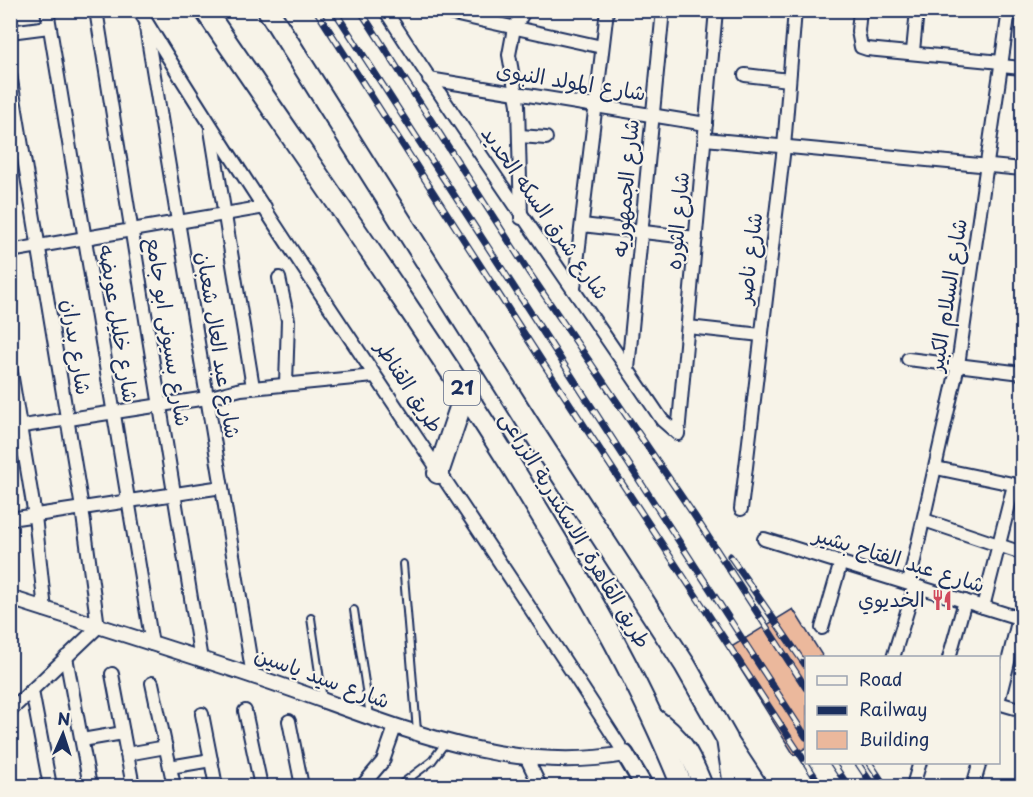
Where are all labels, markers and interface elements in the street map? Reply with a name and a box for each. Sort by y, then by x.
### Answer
street label: شارع المولد النبوى [494,52,648,109]
street label: شارع الجمهوريه [602,118,647,258]
street label: شارع شرق السكه الحديد [474,119,619,306]
street label: شارع الثوره [656,170,697,271]
street label: شارع ناصر [726,210,770,307]
street label: شارع السلام الكبير [918,216,976,376]
street label: شارع بسيونى ابو جامع [138,235,201,429]
street label: شارع خليل عويضه [91,242,148,405]
street label: شارع عبد العال شعبان [188,249,251,441]
street label: شارع بدران [54,297,101,397]
street label: طريق القناطر [368,332,452,438]
road number: 21 [444,371,480,405]
street label: طريق القاهرة, الاسكندرية الزراعى [493,404,660,653]
street label: شارع عبد الفتاح بشير [808,516,989,600]
place label: الخديوي [858,582,925,615]
restaurant icon: الخديوي [930,588,954,612]
street label: شارع سيد ياسين [250,637,395,716]
legend [805,656,1000,764]
text: Road [859,665,903,692]
text: Railway [859,695,927,722]
north arrow [33,704,93,764]
text: N [57,706,71,730]
text: Building [859,725,929,752]

